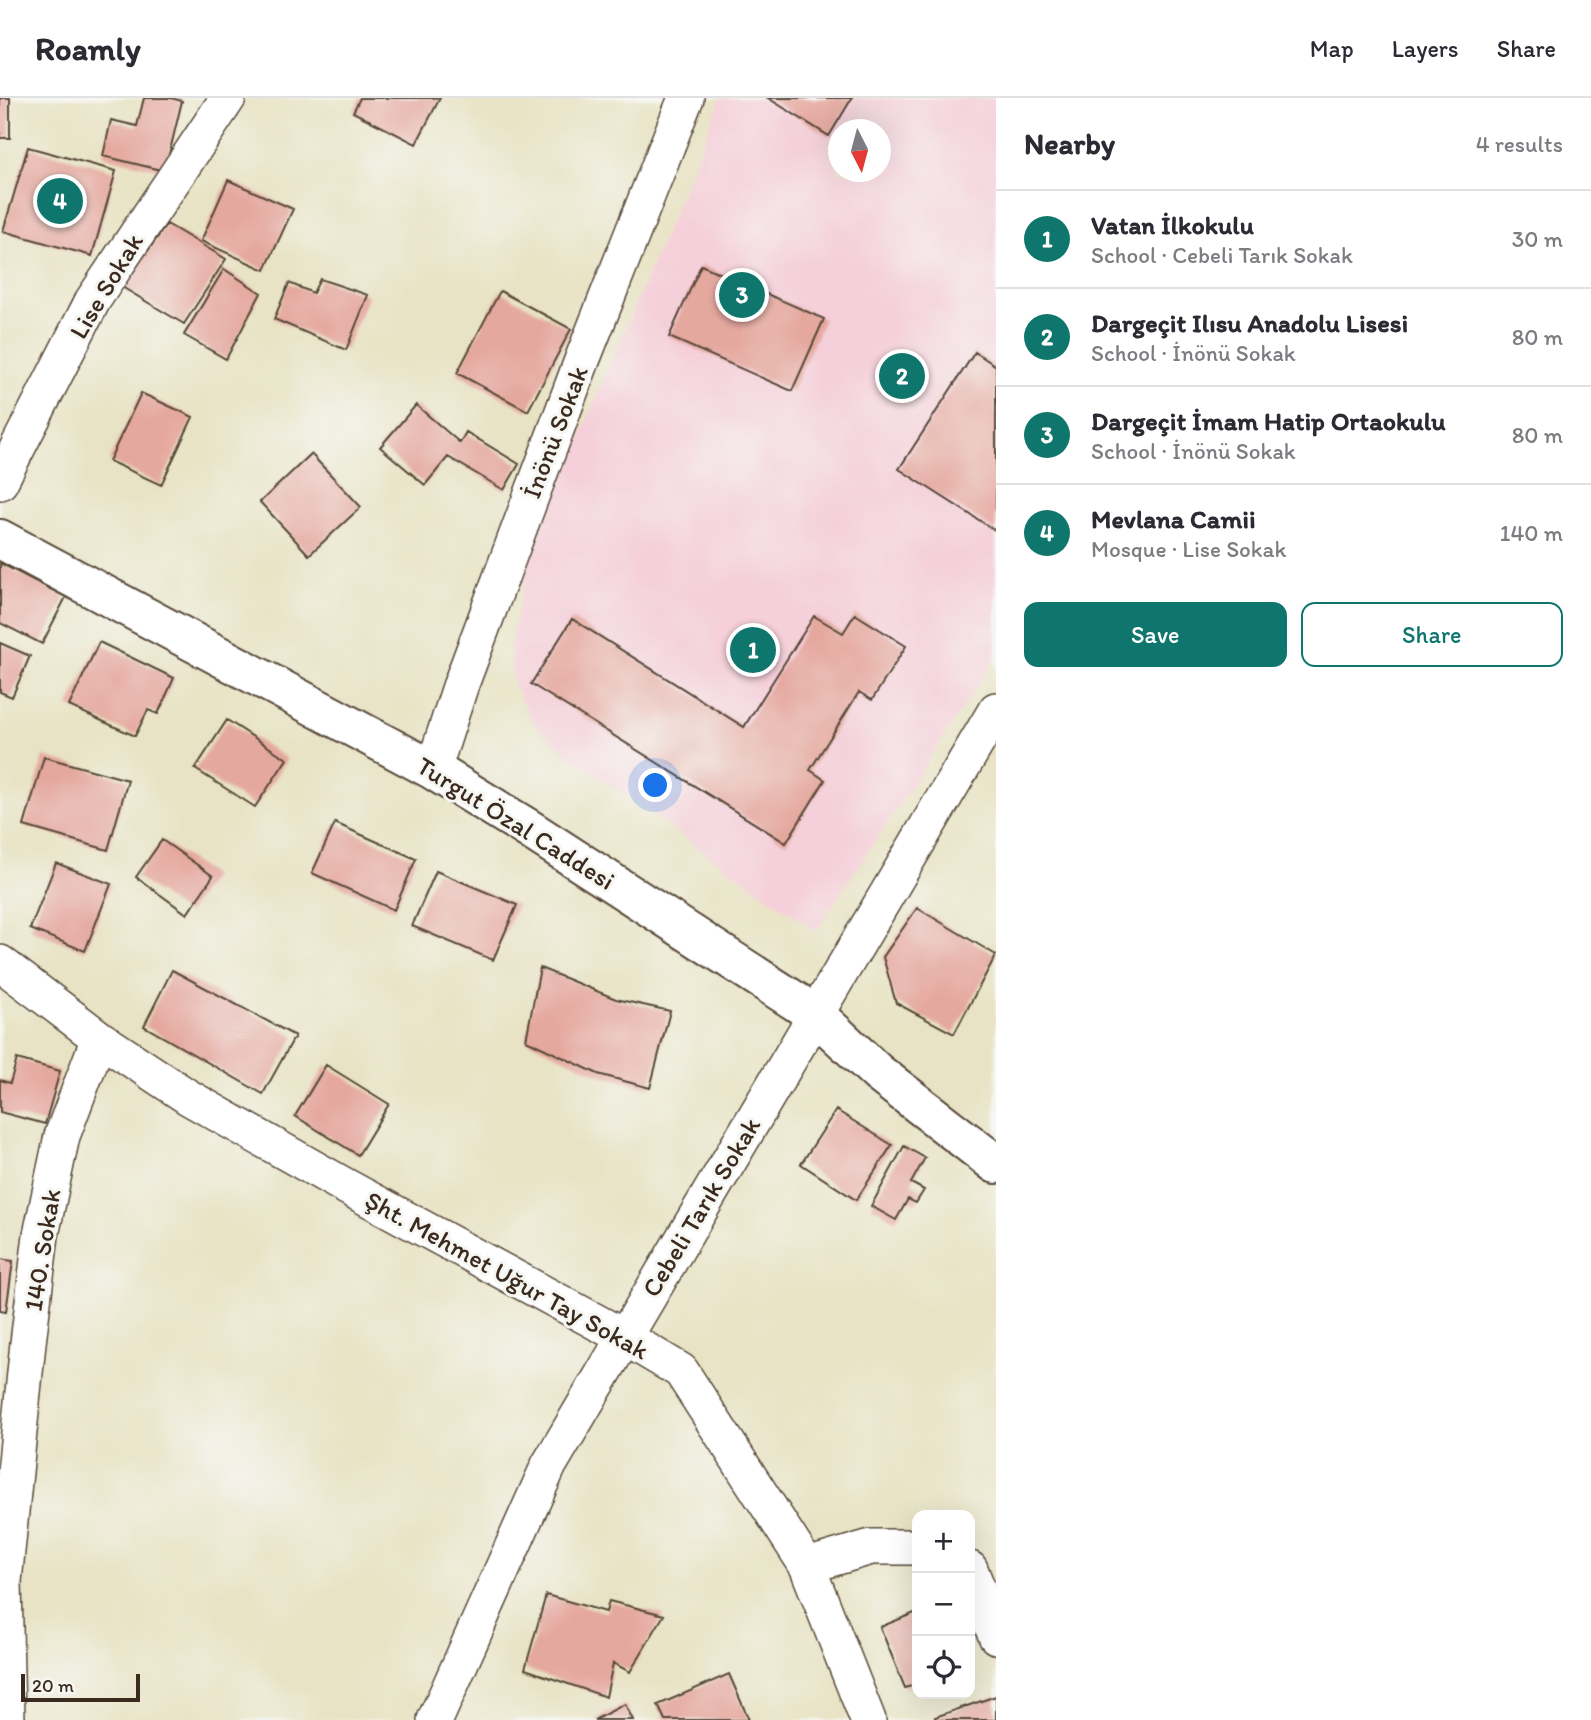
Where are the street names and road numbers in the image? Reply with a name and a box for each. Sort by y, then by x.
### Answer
street label: Lise Sokak [62,227,150,345]
street label: İnönü Sokak [515,361,595,503]
street label: Turgut Özal Caddesi [411,749,621,897]
street label: Cebeli Tarık Sokak [635,1111,768,1303]
street label: Şht. Mehmet Uğur Tay Sokak [360,1184,655,1367]
street label: 140. Sokak [17,1187,67,1313]

